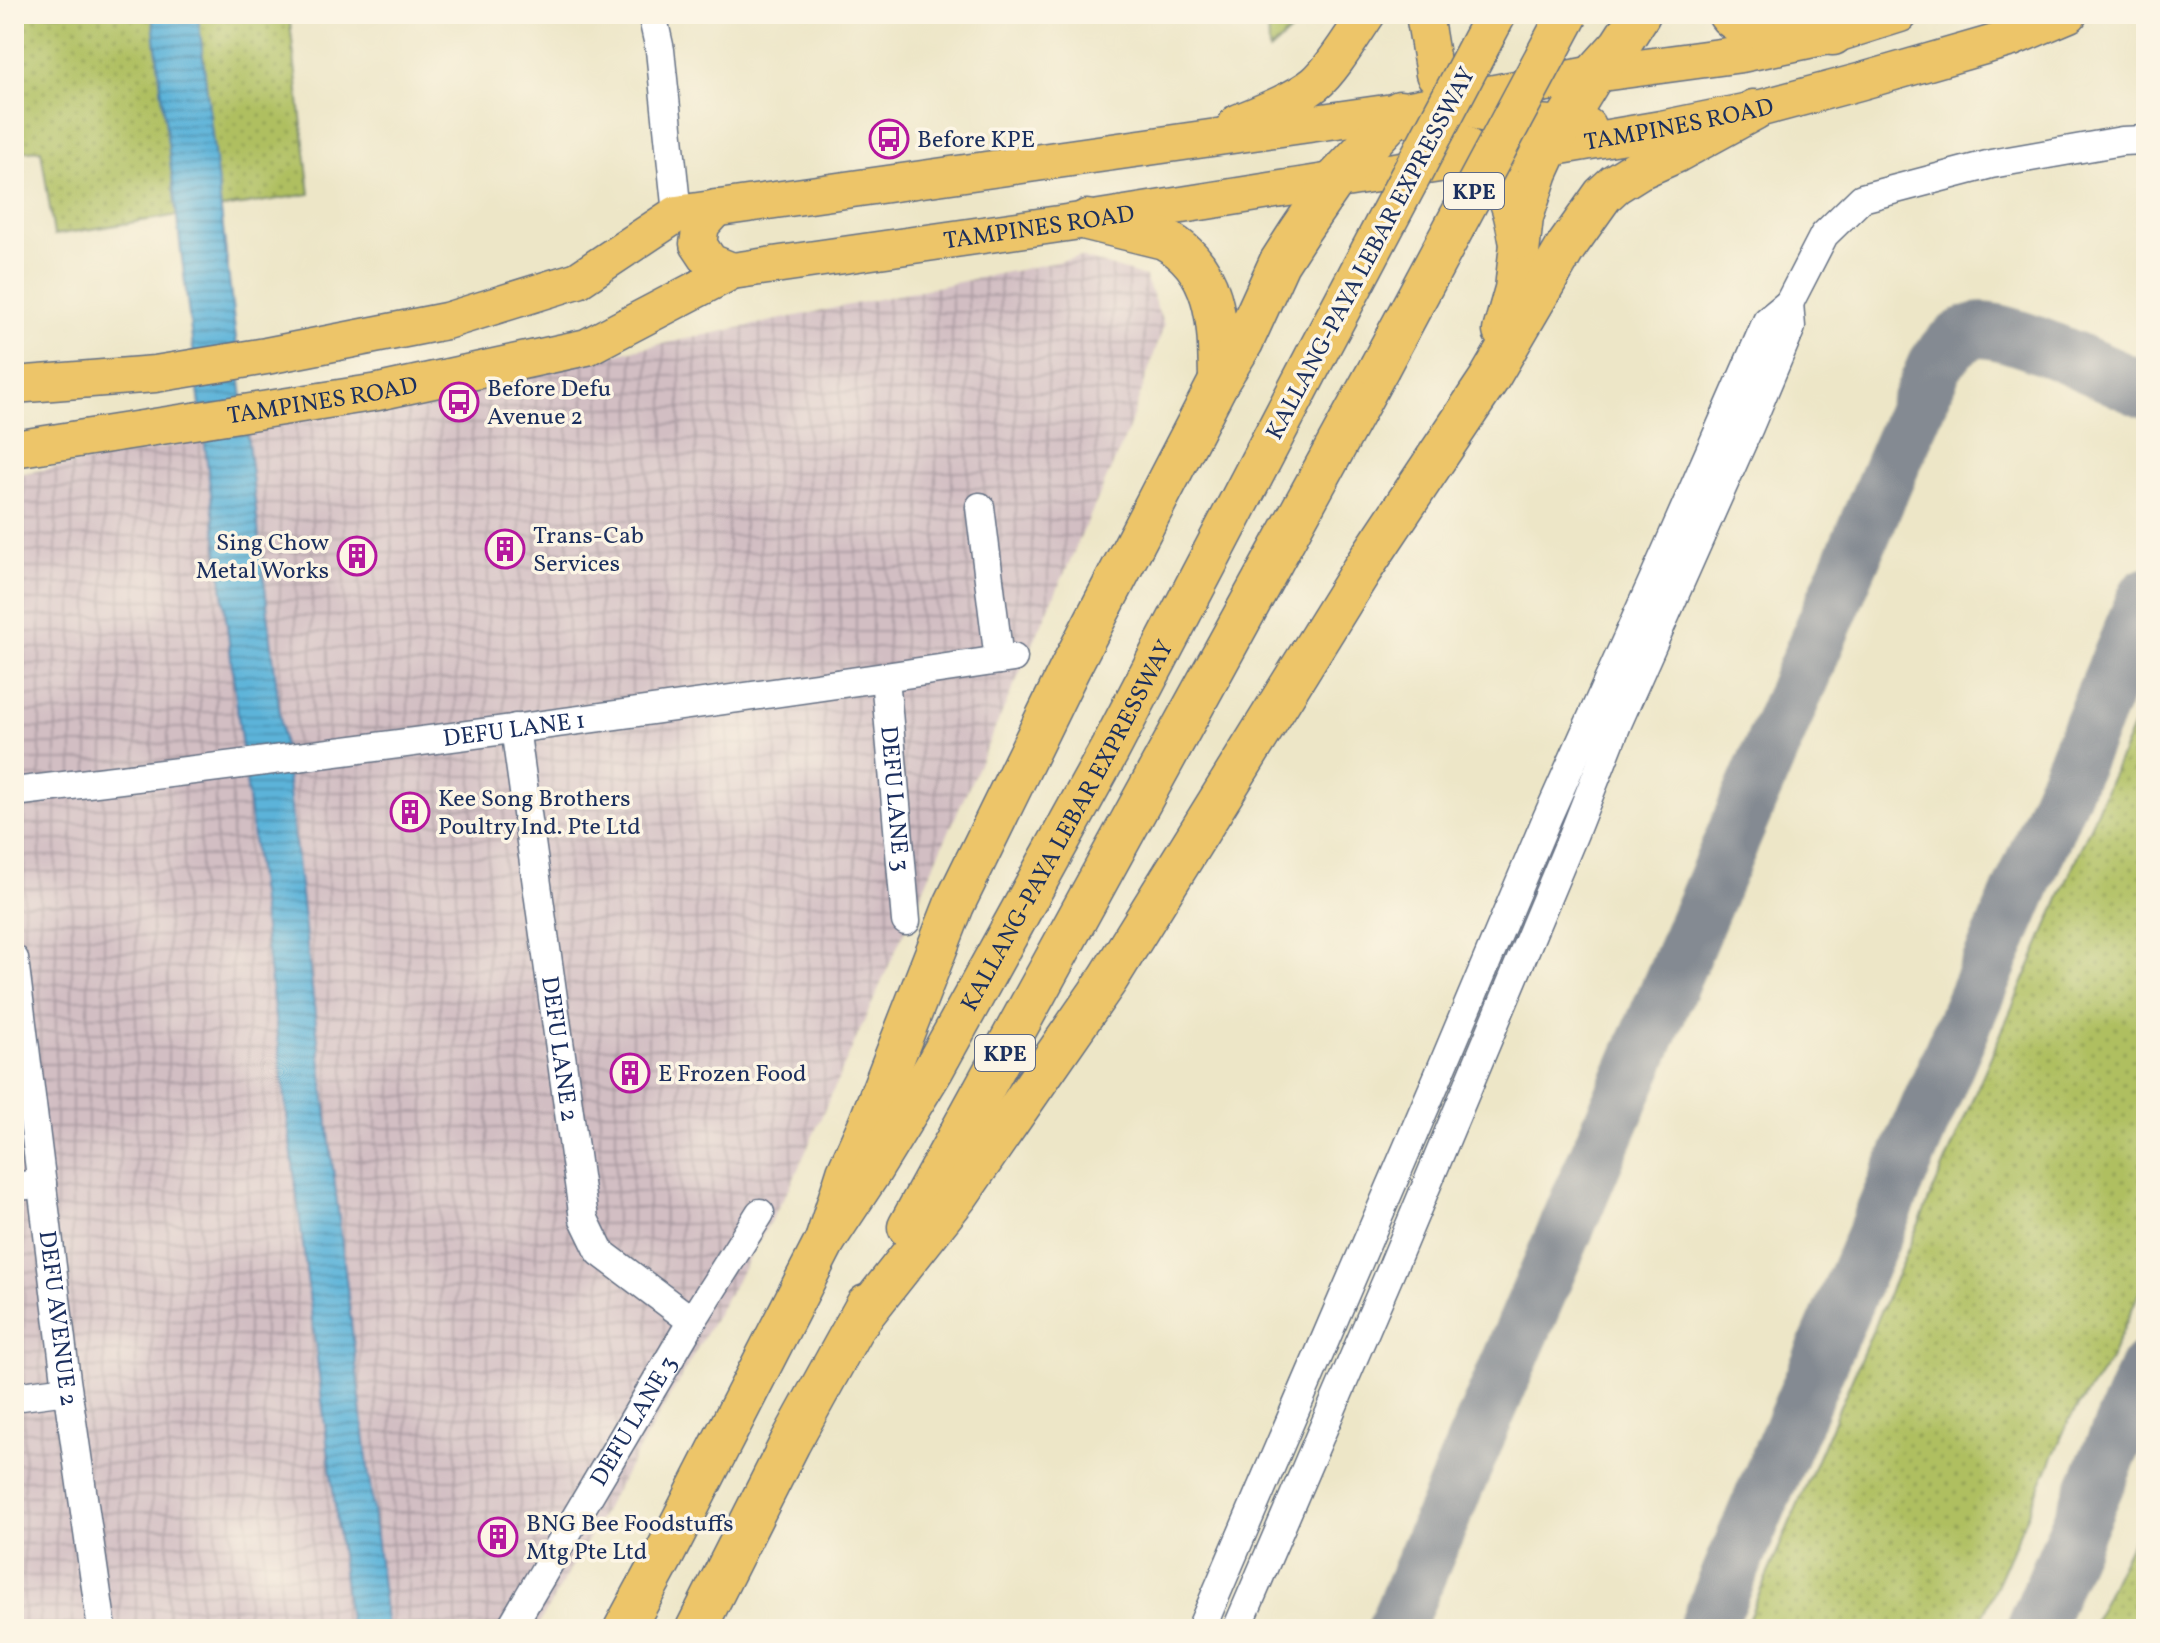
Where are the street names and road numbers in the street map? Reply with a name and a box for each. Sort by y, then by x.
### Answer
street label: KALLANG-PAYA LEBAR EXPRESSWAY [1259,62,1485,446]
street label: TAMPINES ROAD [1582,90,1778,161]
road number: KPE [1444,173,1504,209]
street label: TAMPINES ROAD [942,198,1137,259]
street label: TAMPINES ROAD [225,369,421,434]
street label: KALLANG-PAYA LEBAR EXPRESSWAY [954,635,1183,1018]
street label: DEFU LANE 1 [441,704,588,757]
street label: DEFU LANE 3 [870,724,917,873]
street label: DEFU LANE 2 [531,974,585,1124]
road number: KPE [975,1035,1035,1071]
street label: DEFU AVENUE 2 [29,1229,85,1409]
street label: DEFU LANE 3 [583,1350,687,1493]

